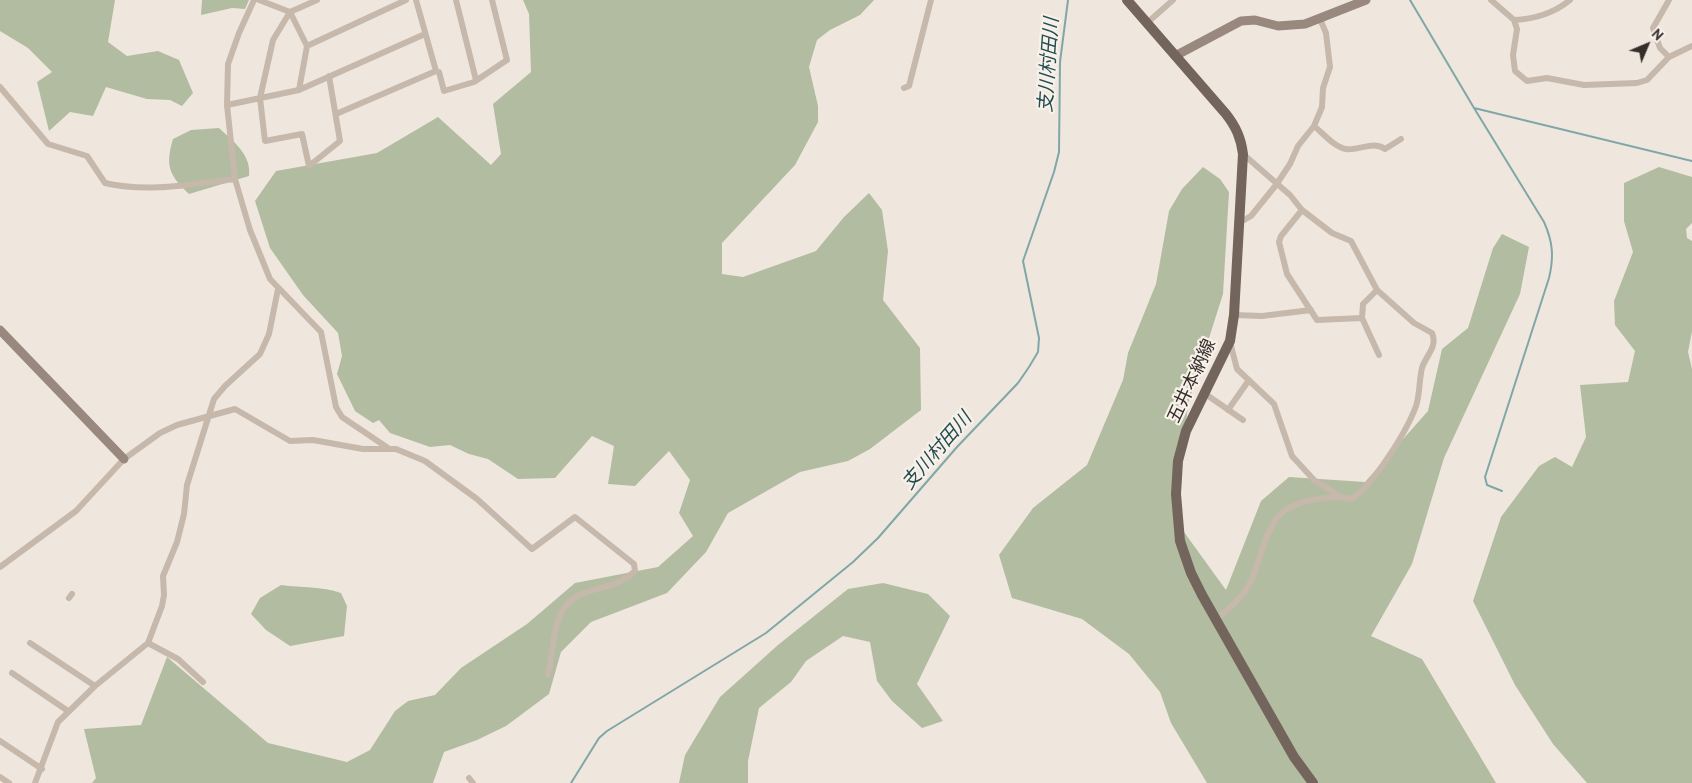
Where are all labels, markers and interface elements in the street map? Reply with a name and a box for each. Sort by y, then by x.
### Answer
water label: 支川村田川 [1034,17,1064,113]
north arrow [1622,20,1672,70]
text: N [1648,25,1667,44]
street label: 五井本納線 [1163,336,1221,426]
water label: 支川村田川 [897,408,977,494]

